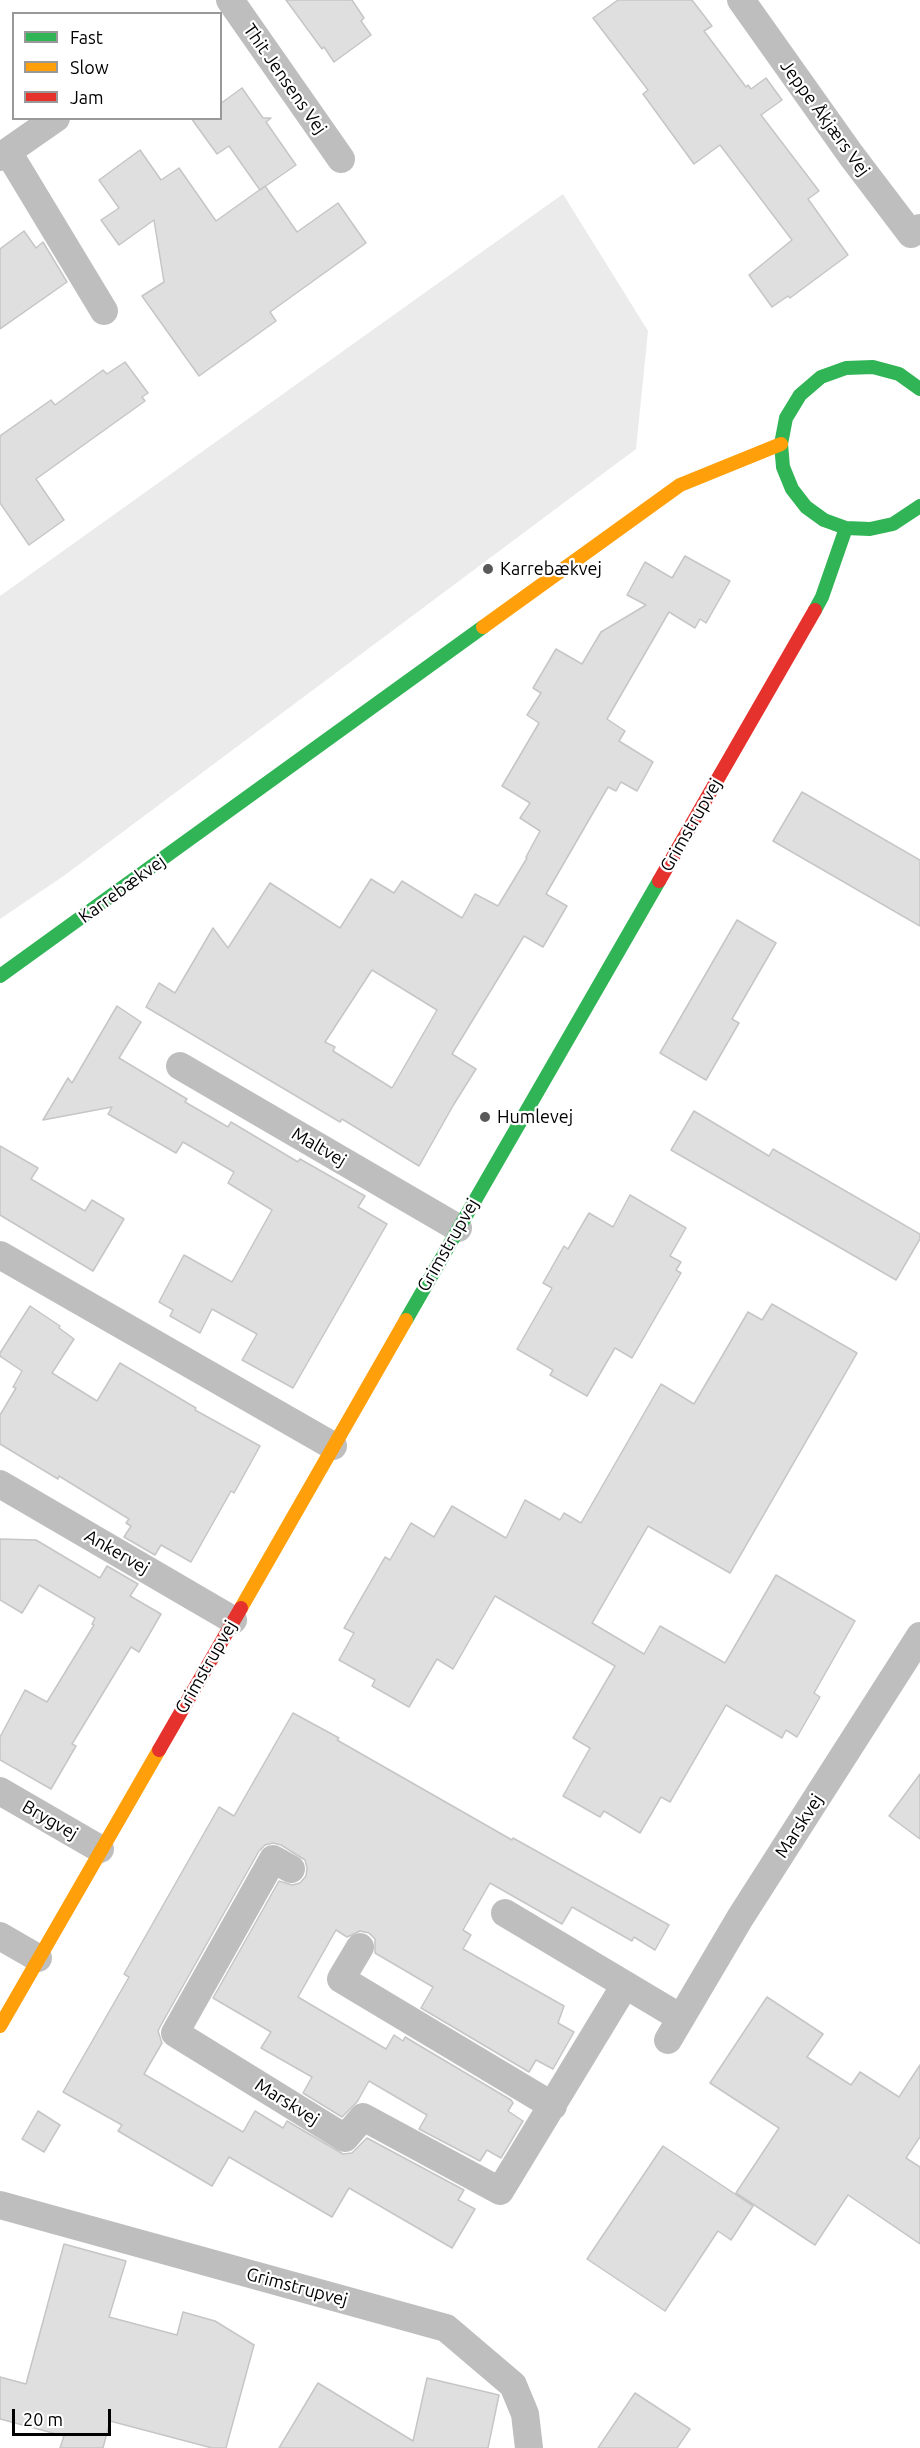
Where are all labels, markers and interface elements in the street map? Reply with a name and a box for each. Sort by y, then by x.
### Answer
legend [12,12,222,120]
street label: Thit Jensens Vej [239,20,331,138]
text: Fast [70,27,103,47]
street label: Jeppe Åkjærs Vej [776,56,874,180]
text: Slow [70,57,109,77]
text: Jam [70,87,104,107]
place label: Karrebækvej [500,558,602,580]
marker: Karrebækvej [481,562,495,576]
street label: Grimstrupvej [656,774,726,876]
street label: Karrebækvej [74,850,170,928]
place label: Humlevej [497,1106,573,1128]
marker: Humlevej [478,1110,492,1124]
street label: Maltvej [288,1123,350,1171]
street label: Grimstrupvej [413,1194,483,1296]
street label: Ankervej [81,1525,153,1579]
street label: Grimstrupvej [171,1616,241,1718]
street label: Marskvej [770,1790,828,1862]
street label: Brygvej [18,1795,82,1845]
street label: Marskvej [251,2074,323,2130]
street label: Grimstrupvej [244,2263,350,2311]
scale bar [15,2397,114,2435]
text: 20 m [23,2409,63,2429]

